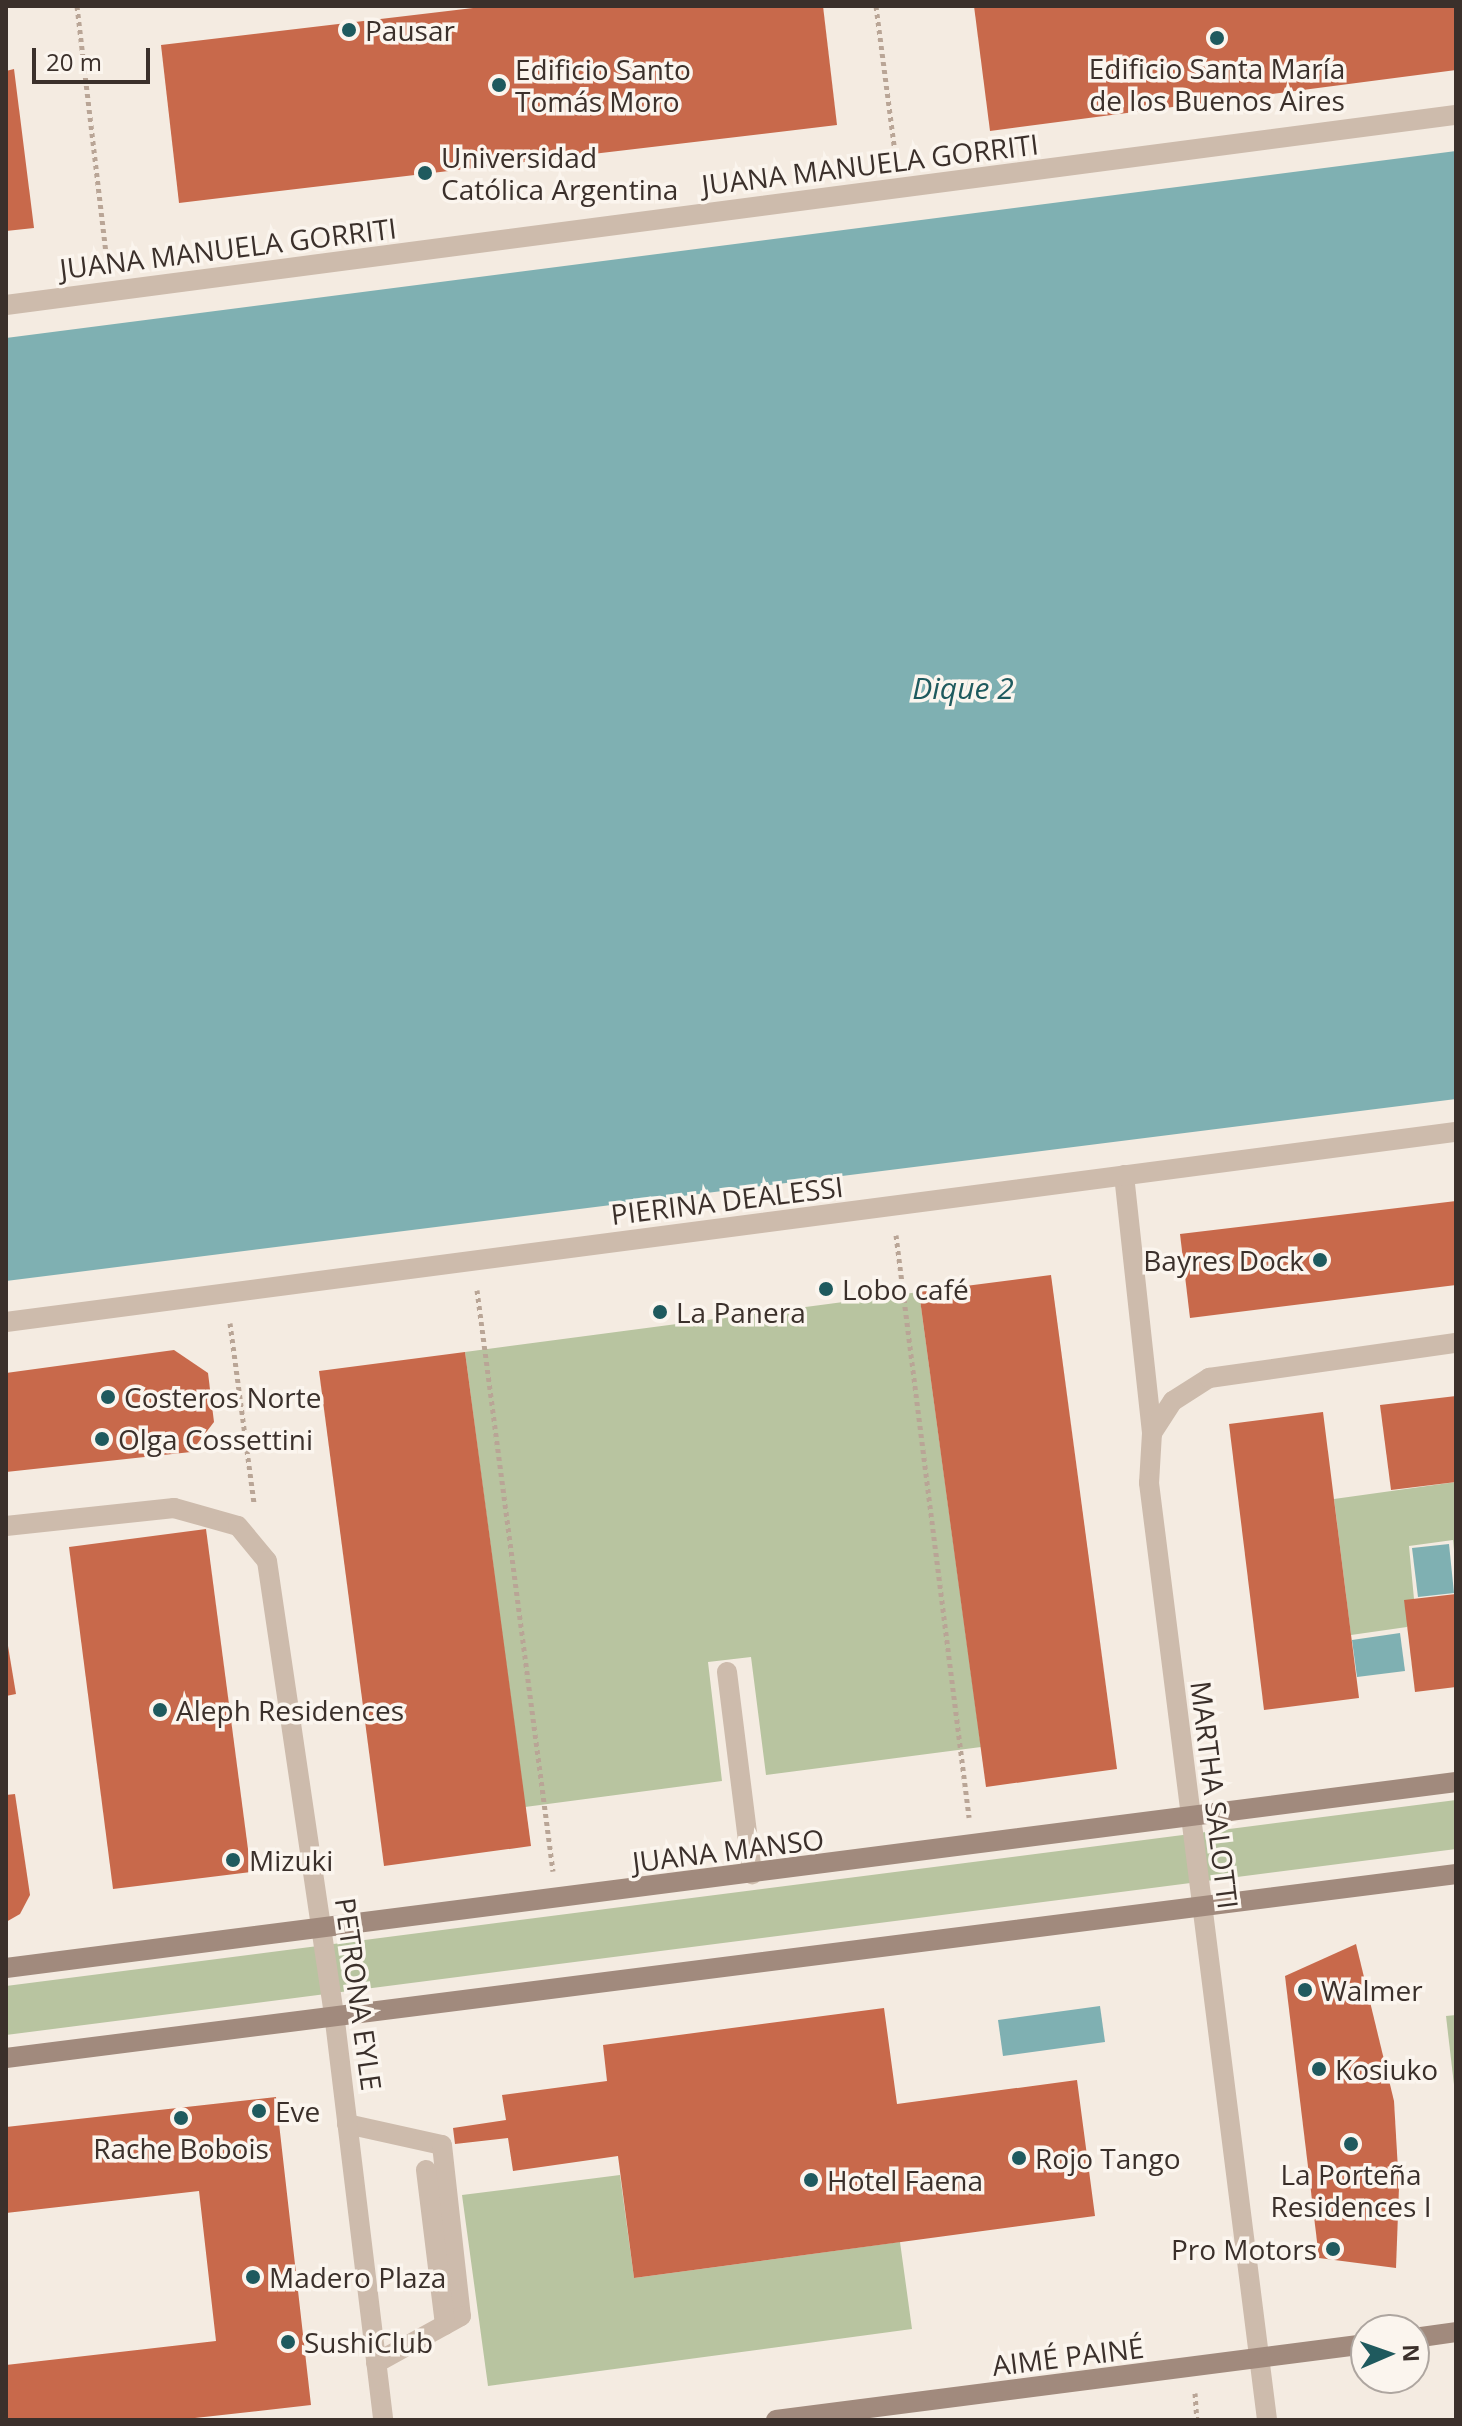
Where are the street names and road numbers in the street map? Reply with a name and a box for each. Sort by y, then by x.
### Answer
street label: JUANA MANUELA GORRITI [700,127,1040,201]
street label: JUANA MANUELA GORRITI [58,211,398,285]
street label: PIERINA DEALESSI [609,1169,845,1231]
street label: MARTHA SALOTTI [1184,1679,1246,1911]
street label: JUANA MANSO [630,1822,826,1878]
street label: PETRONA EYLE [329,1895,389,2093]
street label: AIMÉ PAINÉ [990,2330,1146,2382]

